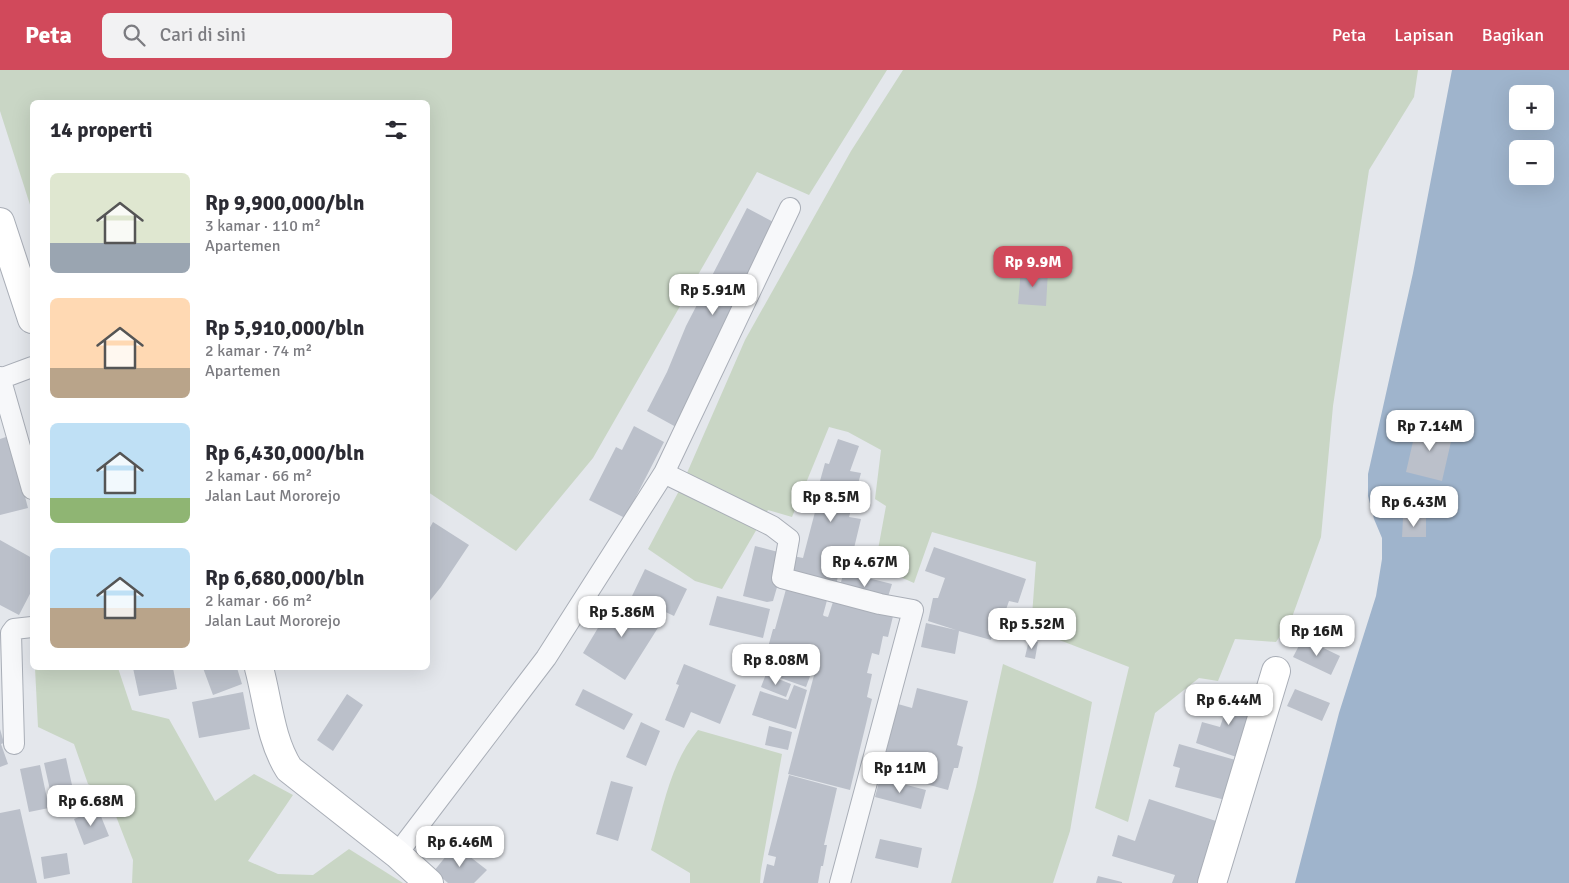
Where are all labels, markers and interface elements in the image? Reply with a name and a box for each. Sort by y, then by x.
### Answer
search box [102,13,452,58]
text: Peta [25,20,72,50]
icon: search [120,21,148,49]
text: Cari di sini [160,23,246,47]
text: Peta [1332,24,1366,46]
text: Lapisan [1394,24,1454,46]
text: Bagikan [1482,24,1544,46]
map controls [1509,85,1554,185]
button: + [1509,85,1554,130]
icon: filters [382,116,410,144]
text: 14 properti [50,117,153,143]
button: − [1509,140,1554,185]
text: Rp 9,900,000/bln [205,190,364,216]
icon: home [90,193,150,253]
text: 3 kamar · 110 m² [205,216,321,236]
text: Apartemen [205,236,281,256]
pin: Rp 9.9M [987,246,1079,288]
text: Rp 9.9M [1004,252,1062,272]
pin: Rp 5.91M [661,274,765,316]
text: Rp 5.91M [680,280,746,300]
text: Rp 5,910,000/bln [205,315,364,341]
icon: home [90,318,150,378]
text: 2 kamar · 74 m² [205,341,312,361]
text: Apartemen [205,361,281,381]
pin: Rp 7.14M [1378,410,1482,452]
text: Rp 7.14M [1397,416,1463,436]
text: Rp 6,430,000/bln [205,440,364,466]
icon: home [90,443,150,503]
text: 2 kamar · 66 m² [205,466,312,486]
pin: Rp 8.5M [785,480,877,523]
text: Jalan Laut Mororejo [205,486,341,506]
pin: Rp 6.43M [1362,486,1466,528]
text: Rp 8.5M [802,487,860,507]
text: Rp 6.43M [1381,492,1447,512]
pin: Rp 4.67M [813,546,917,588]
text: Rp 4.67M [832,552,898,572]
text: Rp 6,680,000/bln [205,565,364,591]
icon: home [90,568,150,628]
text: 2 kamar · 66 m² [205,591,312,611]
pin: Rp 5.86M [570,596,674,638]
text: Rp 5.86M [589,602,655,622]
pin: Rp 5.52M [980,608,1084,650]
text: Jalan Laut Mororejo [205,611,341,631]
text: Rp 5.52M [999,614,1065,634]
pin: Rp 16M [1276,614,1358,657]
text: Rp 16M [1291,621,1343,641]
pin: Rp 8.08M [724,644,828,686]
text: Rp 8.08M [743,650,809,670]
pin: Rp 6.44M [1177,684,1281,726]
text: Rp 6.44M [1196,690,1262,710]
pin: Rp 11M [859,752,941,794]
text: Rp 11M [874,758,926,778]
pin: Rp 6.68M [39,784,143,827]
text: Rp 6.68M [58,791,124,811]
pin: Rp 6.46M [408,826,512,868]
text: Rp 6.46M [427,832,493,852]

